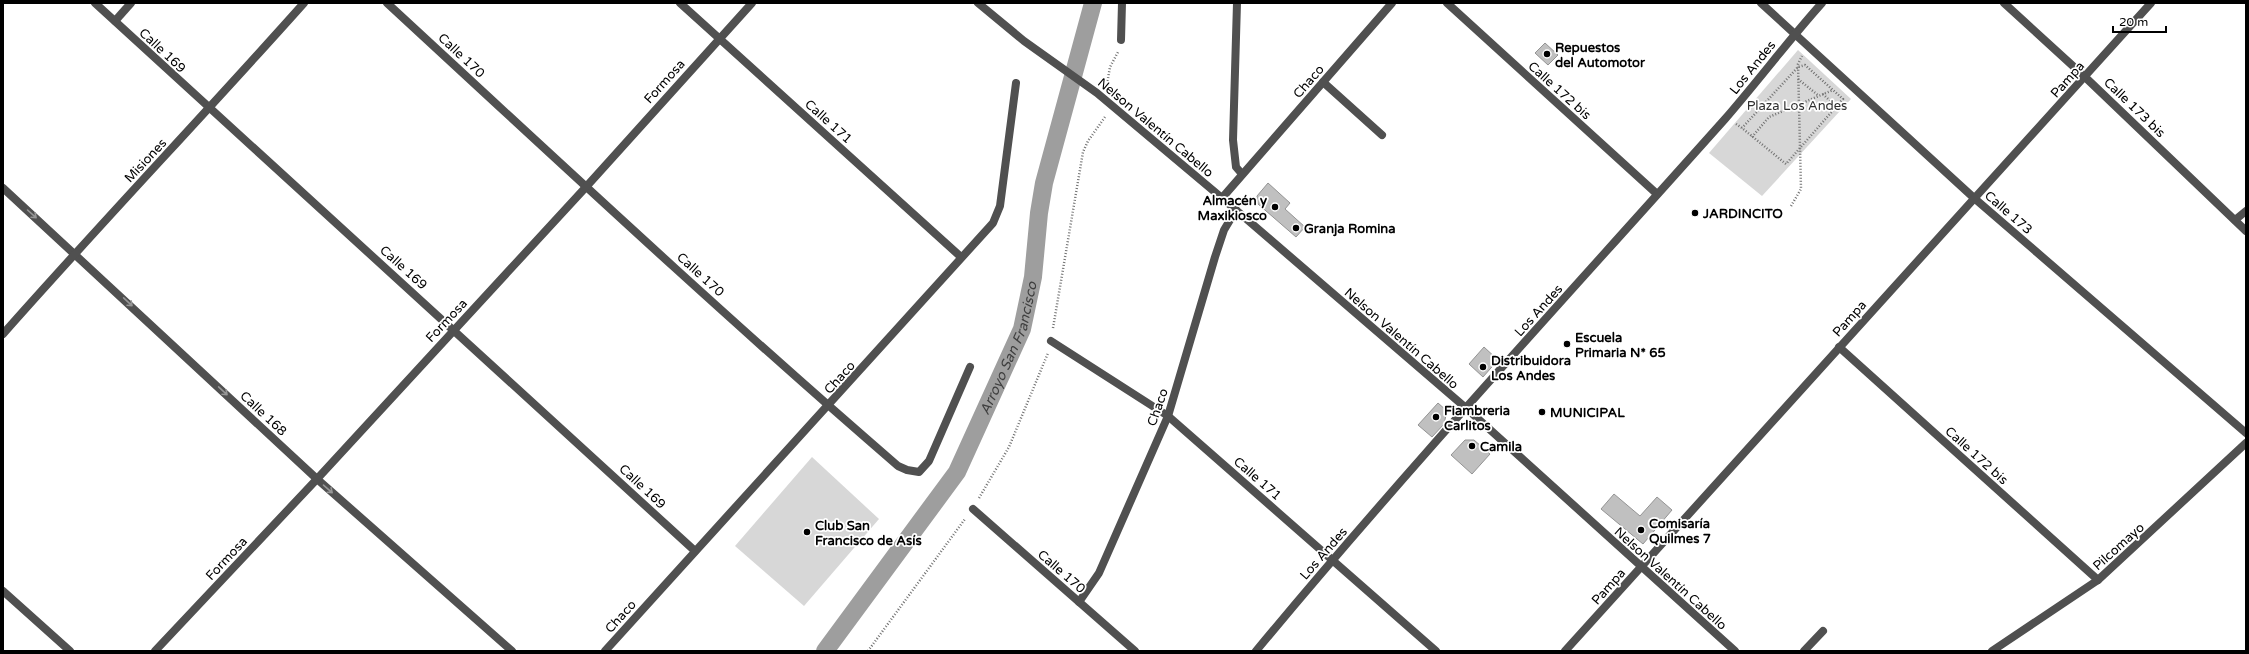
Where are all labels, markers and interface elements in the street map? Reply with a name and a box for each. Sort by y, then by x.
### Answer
scale bar [2113,8,2166,34]
text: 20 m [2119,15,2148,29]
street label: Calle 169 [136,25,189,76]
street label: Calle 170 [435,30,488,81]
street label: Los Andes [1726,38,1779,98]
place label: Repuestos del Automotor [1555,40,1646,71]
marker: Repuestos del Automotor [1542,49,1552,59]
street label: Formosa [641,56,689,107]
street label: Calle 172 bis [1525,58,1594,123]
street label: Pampa [2047,58,2088,101]
street label: Chaco [1290,62,1328,102]
street label: Calle 173 bis [2100,74,2168,141]
street label: Nelson Valentín Cabello [1094,75,1217,181]
street label: Calle 171 [801,96,855,147]
park label: Plaza Los Andes [1747,98,1847,114]
street label: Misiones [121,135,170,186]
street label: Calle 173 [1981,188,2035,238]
place label: Almacén y Maxikiosco [1198,193,1267,224]
marker: Almacén y Maxikiosco [1270,202,1280,212]
place label: JARDINCITO [1702,206,1783,222]
marker: JARDINCITO [1690,208,1700,218]
one-way arrow [27,209,37,219]
place label: Granja Romina [1304,221,1396,237]
marker: Granja Romina [1291,223,1301,233]
street label: Calle 169 [376,242,430,293]
street label: Calle 170 [673,249,727,300]
water label: Arroyo San Francisco [976,279,1041,417]
street label: Los Andes [1511,281,1566,340]
street label: Nelson Valentín Cabello [1341,285,1462,393]
street label: Formosa [423,296,471,346]
one-way arrow [123,297,133,307]
street label: Pampa [1829,297,1870,340]
place label: Escuela Primaria N* 65 [1575,330,1666,361]
marker: Escuela Primaria N* 65 [1562,339,1572,349]
place label: Distribuidora Los Andes [1491,353,1571,384]
street label: Chaco [821,358,859,398]
marker: Distribuidora Los Andes [1478,362,1488,372]
one-way arrow [217,386,227,395]
street label: Chaco [1144,386,1172,428]
street label: Calle 168 [237,388,290,439]
place label: Fiambreria Carlitos [1444,403,1510,434]
place label: MUNICIPAL [1550,405,1625,421]
marker: MUNICIPAL [1537,407,1547,417]
marker: Fiambreria Carlitos [1431,412,1441,422]
street label: Calle 172 bis [1942,423,2011,488]
place label: Camila [1480,439,1522,455]
marker: Camila [1467,441,1477,451]
street label: Calle 171 [1230,454,1284,504]
street label: Calle 169 [616,461,669,512]
one-way arrow [323,484,333,494]
place label: Comisaría Quilmes 7 [1649,516,1711,547]
place label: Club San Francisco de Asís [815,518,922,549]
street label: Pilcomayo [2090,519,2148,574]
street label: Los Andes [1297,524,1351,583]
street label: Nelson Valentín Cabello [1611,524,1730,634]
marker: Comisaría Quilmes 7 [1636,525,1646,535]
marker: Club San Francisco de Asís [802,527,812,537]
street label: Formosa [203,534,251,584]
street label: Calle 170 [1034,547,1088,597]
street label: Pampa [1588,565,1629,608]
street label: Chaco [602,597,640,637]

